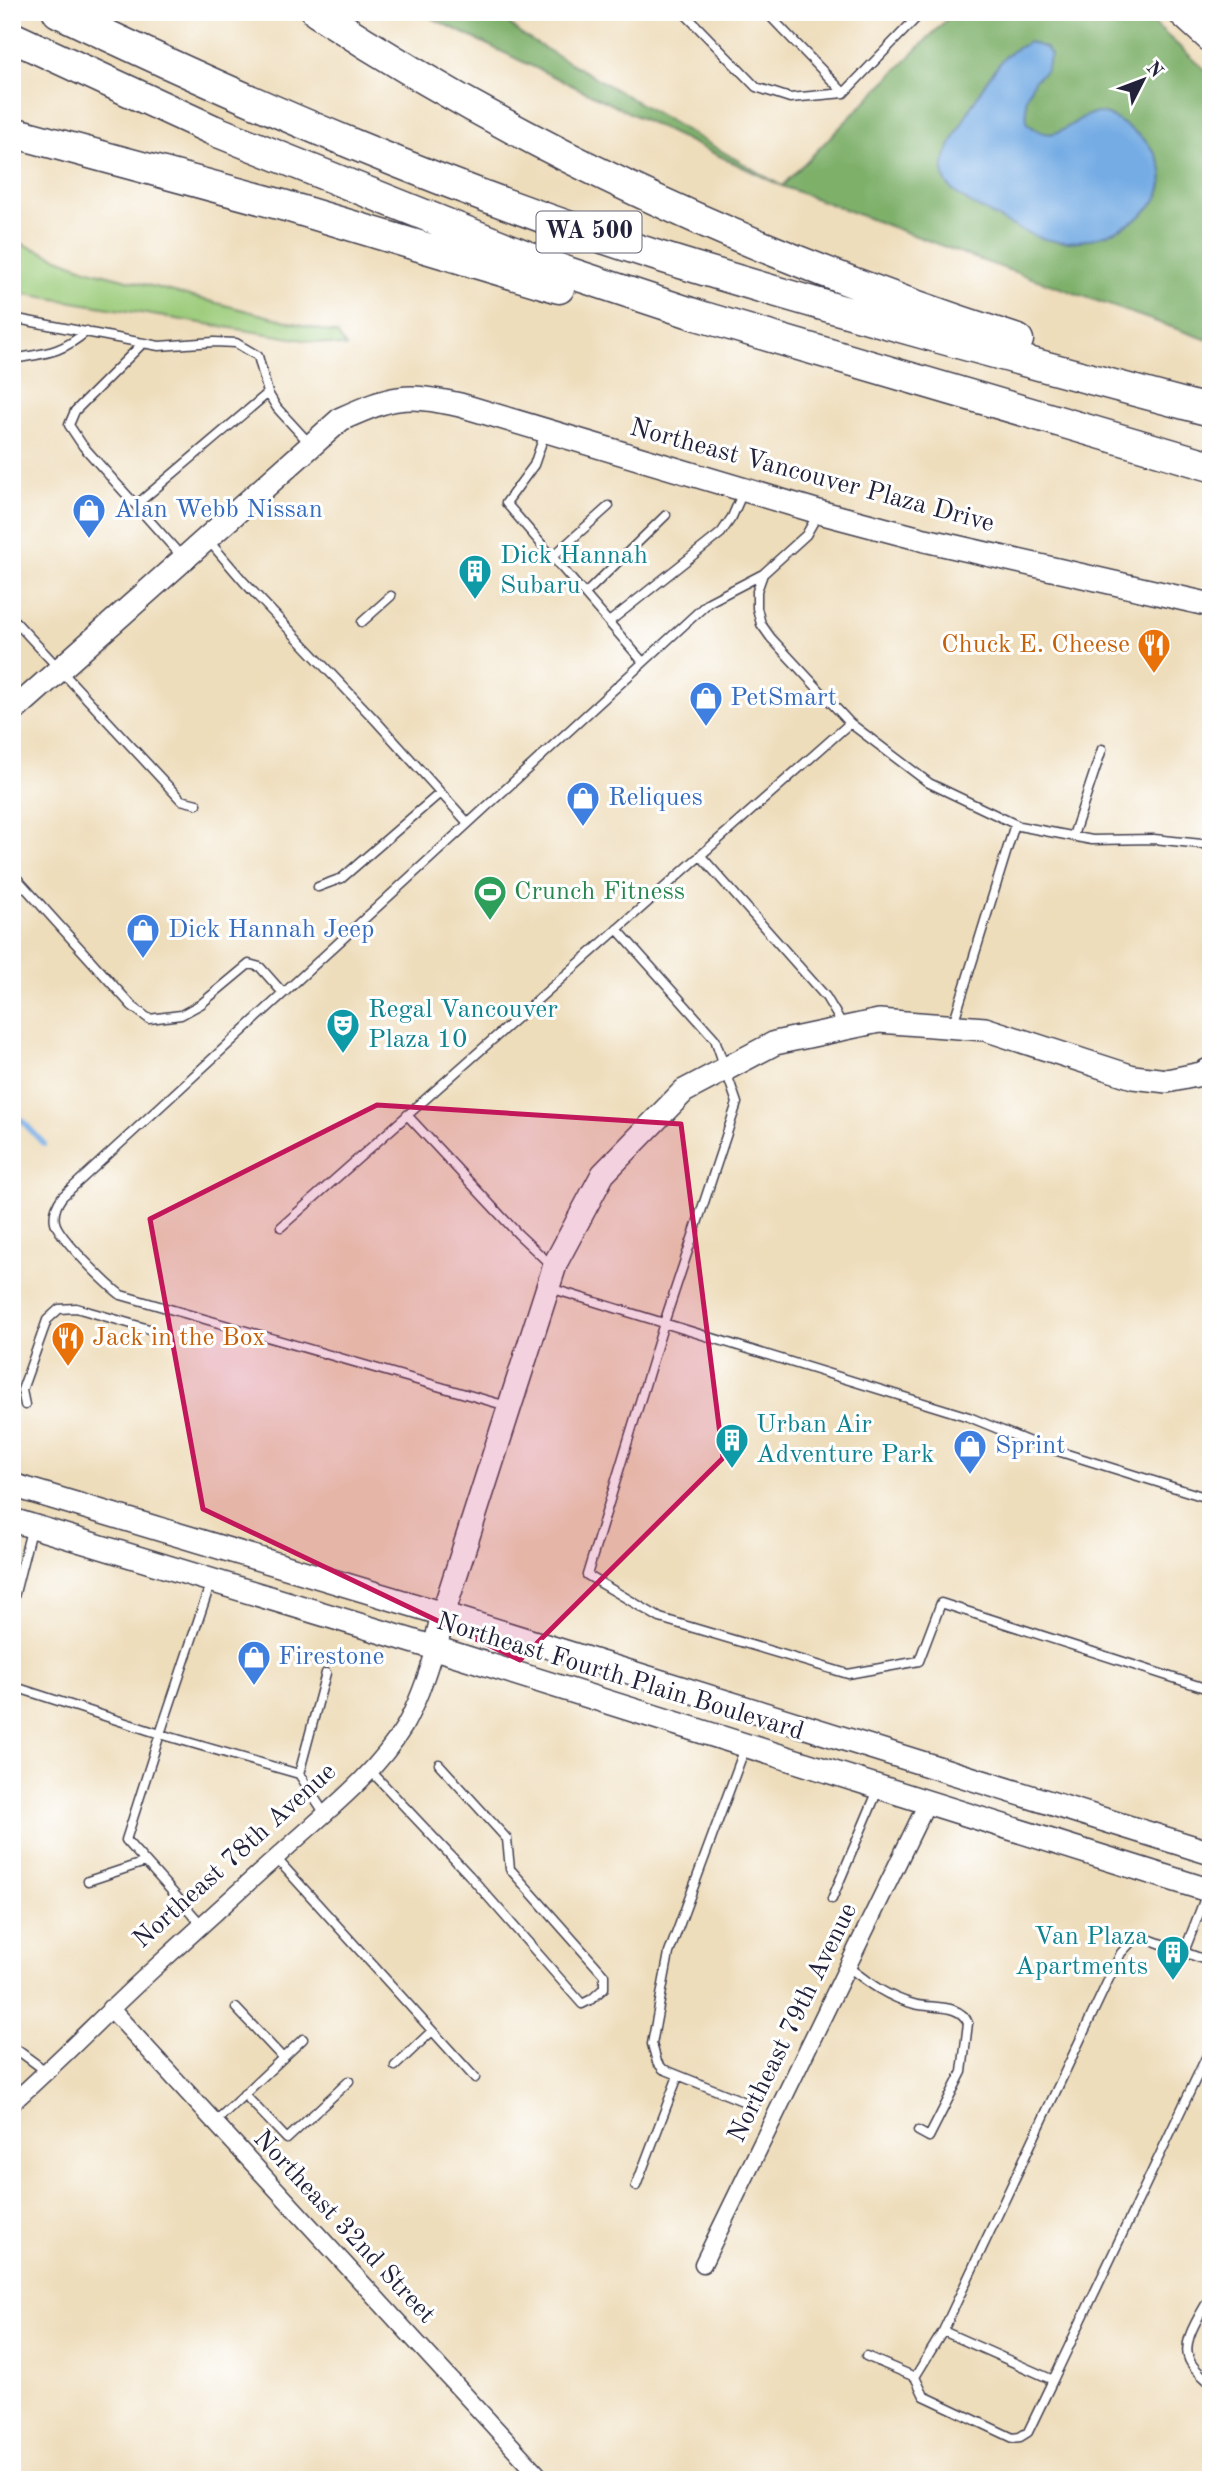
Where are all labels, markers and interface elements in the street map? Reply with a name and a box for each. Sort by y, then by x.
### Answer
north arrow [1108,46,1178,116]
text: N [1142,59,1166,82]
road number: WA 500 [536,212,642,253]
street label: Northeast Vancouver Plaza Drive [627,415,997,537]
shop icon: Alan Webb Nissan [70,491,108,540]
place label: Alan Webb Nissan [114,497,323,523]
place label: Dick Hannah Subaru [500,543,648,599]
building icon: Dick Hannah Subaru [456,552,494,601]
restaurant icon: Chuck E. Cheese [1135,626,1173,675]
place label: Chuck E. Cheese [941,632,1130,658]
shop icon: PetSmart [687,679,725,728]
place label: PetSmart [730,685,837,711]
shop icon: Reliques [564,779,602,828]
place label: Reliques [608,785,703,811]
sports icon: Crunch Fitness [471,873,509,922]
place label: Crunch Fitness [514,879,685,905]
shop icon: Dick Hannah Jeep [124,911,162,960]
place label: Dick Hannah Jeep [168,917,375,943]
place label: Regal Vancouver Plaza 10 [368,997,558,1053]
theatre icon: Regal Vancouver Plaza 10 [324,1006,362,1055]
restaurant icon: Jack in the Box [49,1319,87,1368]
place label: Jack in the Box [92,1325,266,1351]
place label: Urban Air Adventure Park [756,1412,934,1468]
building icon: Urban Air Adventure Park [713,1421,751,1470]
shop icon: Sprint [951,1427,989,1476]
place label: Sprint [995,1433,1065,1459]
street label: Northeast Fourth Plain Boulevard [433,1609,807,1745]
shop icon: Firestone [235,1638,273,1687]
place label: Firestone [278,1644,385,1670]
street label: Northeast 78th Avenue [129,1758,341,1954]
street label: Northeast 79th Avenue [724,1899,862,2147]
place label: Van Plaza Apartments [1015,1924,1148,1980]
building icon: Van Plaza Apartments [1154,1933,1192,1982]
street label: Northeast 32nd Street [248,2126,440,2328]

